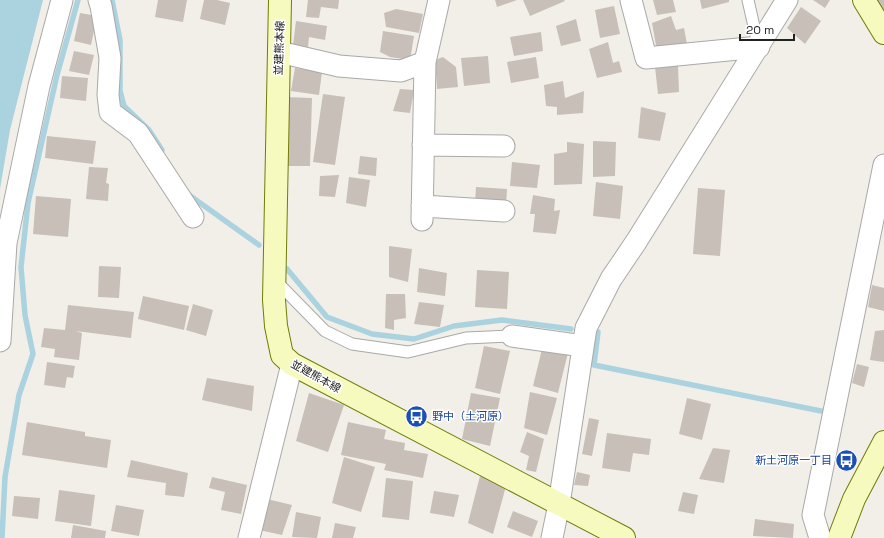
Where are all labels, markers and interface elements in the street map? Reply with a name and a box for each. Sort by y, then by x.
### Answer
scale bar [740,16,794,42]
street label: 並建熊本線 [271,20,287,76]
text: 20 m [746,22,774,38]
street label: 並建熊本線 [289,357,343,395]
bus stop icon: 野中（土河原） [403,403,429,429]
place label: 野中（土河原） [432,409,509,423]
bus stop icon: 新土河原一丁目 [834,447,860,473]
place label: 新土河原一丁目 [755,453,832,467]

